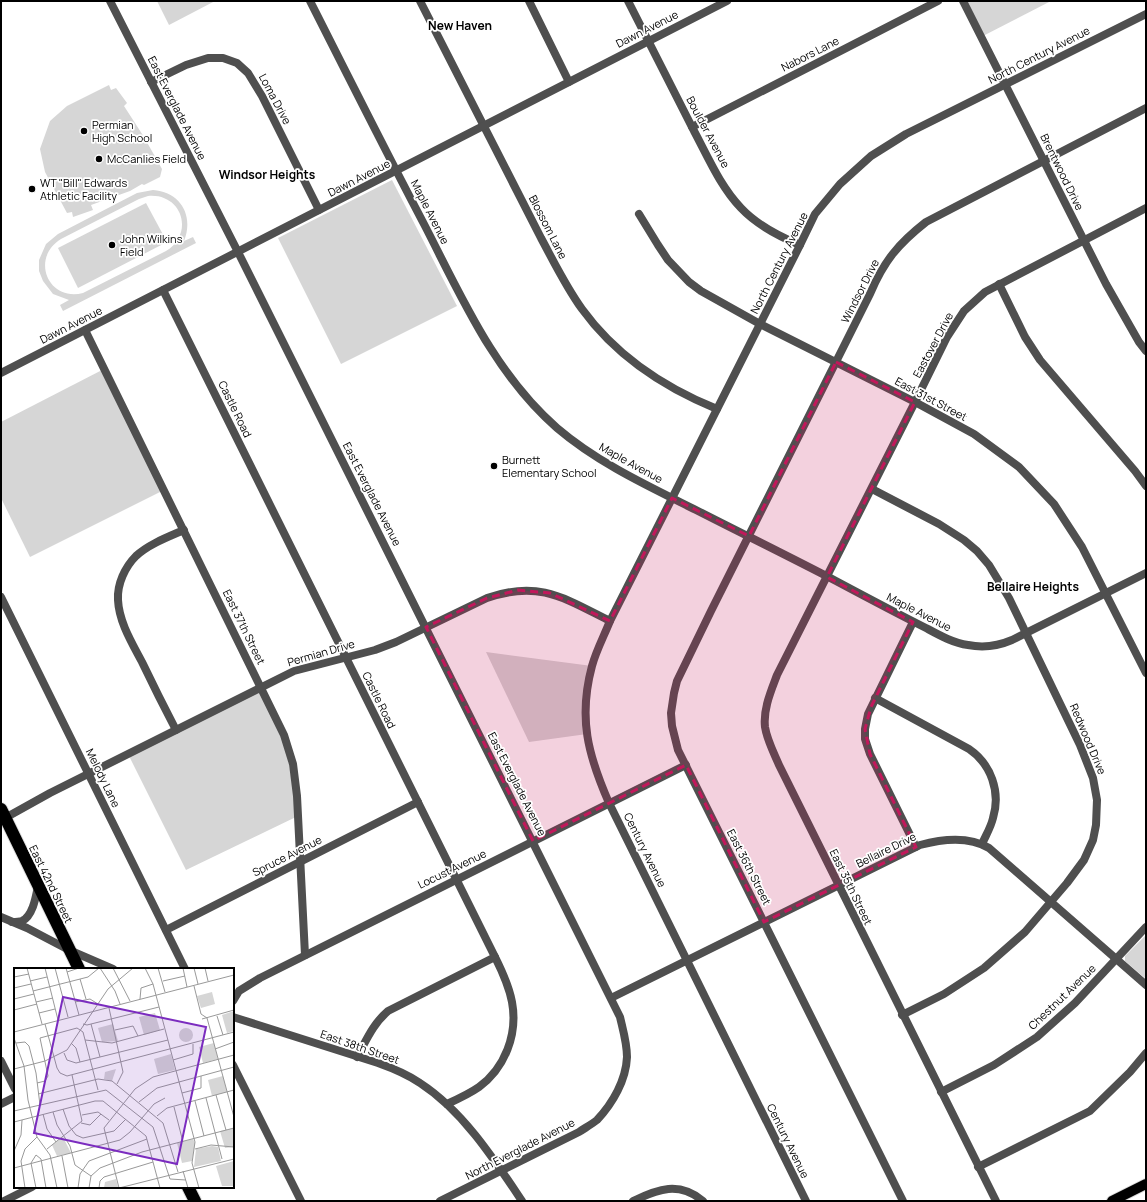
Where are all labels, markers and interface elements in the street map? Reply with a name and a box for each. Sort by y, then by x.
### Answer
street label: Dawn Avenue [613,6,681,51]
district label: New Haven [428,17,492,34]
street label: North Century Avenue [985,22,1093,87]
street label: Nabors Lane [778,32,842,75]
street label: East Everglade Avenue [145,53,210,163]
street label: Loma Drive [256,71,295,127]
street label: Boulder Avenue [683,93,734,171]
place label: Permian High School [92,117,152,145]
marker: Permian High School [79,126,89,136]
street label: Brentwood Drive [1037,131,1088,213]
place label: McCanlies Field [107,151,186,166]
marker: McCanlies Field [94,154,104,164]
street label: Dawn Avenue [325,155,393,200]
district label: Windsor Heights [219,166,316,183]
place label: WT "Bill" Edwards Athletic Facility [40,175,127,203]
street label: Maple Avenue [408,177,453,247]
marker: WT "Bill" Edwards Athletic Facility [27,184,37,194]
street label: Blossom Lane [526,192,571,262]
street label: North Century Avenue [746,209,811,316]
place label: John Wilkins Field [120,231,183,259]
marker: John Wilkins Field [107,240,117,250]
street label: Windsor Drive [837,256,882,325]
street label: Dawn Avenue [37,302,105,347]
street label: Eastover Drive [909,309,956,380]
street label: East 31st Street [892,373,970,424]
street label: Castle Road [215,378,256,440]
street label: East Everglade Avenue [340,439,405,549]
street label: Maple Avenue [597,439,666,487]
place label: Burnett Elementary School [502,452,597,480]
marker: Burnett Elementary School [489,461,499,471]
district label: Bellaire Heights [987,578,1079,595]
street label: East 37th Street [220,587,269,667]
street label: Maple Avenue [884,589,955,635]
street label: Permian Drive [285,636,357,669]
street label: Castle Road [359,669,400,731]
street label: Redwood Drive [1067,701,1110,777]
street label: East Everglade Avenue [485,729,550,839]
street label: Melody Lane [83,746,124,810]
street label: Century Avenue [621,810,670,890]
street label: East 36th Street [724,826,775,907]
street label: Bellaire Drive [853,828,919,871]
street label: Spruce Avenue [250,831,325,879]
street label: East 42nd Street [26,842,77,925]
street label: Locust Avenue [415,845,489,892]
street label: East 35th Street [827,846,876,927]
street label: Chestnut Avenue [1025,960,1099,1033]
inset map [14,968,234,1188]
street label: East 38th Street [319,1026,402,1067]
street label: Century Avenue [764,1101,813,1181]
street label: North Everglade Avenue [462,1114,578,1183]

